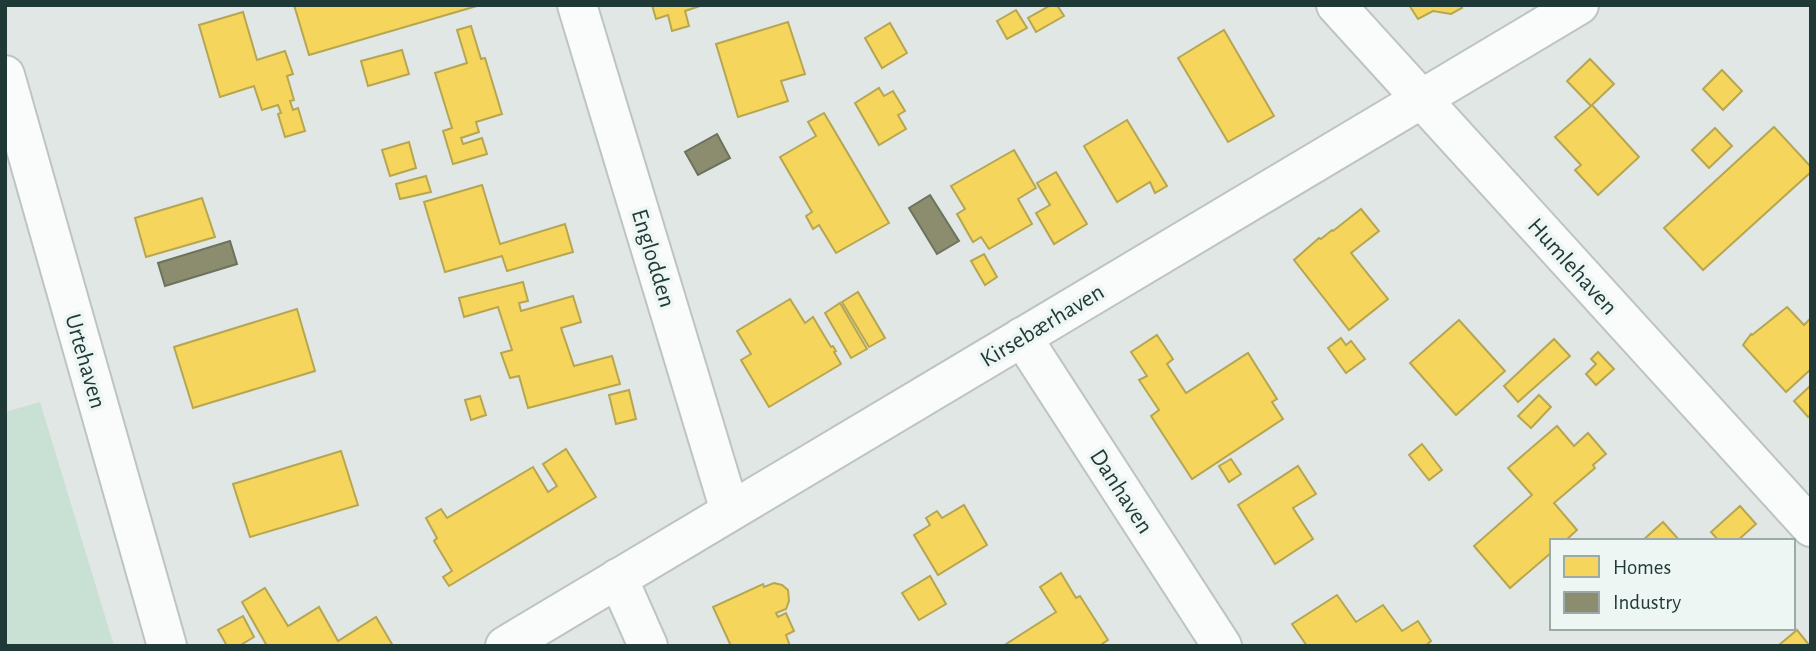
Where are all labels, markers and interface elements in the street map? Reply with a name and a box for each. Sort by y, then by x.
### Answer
street label: Englodden [627,206,679,310]
street label: Humlehaven [1523,214,1622,320]
street label: Kirsebærhaven [977,280,1109,372]
street label: Urtehaven [60,311,110,411]
street label: Danhaven [1085,445,1157,538]
legend [1550,539,1795,630]
text: Homes [1613,557,1671,578]
text: Industry [1613,592,1681,613]

